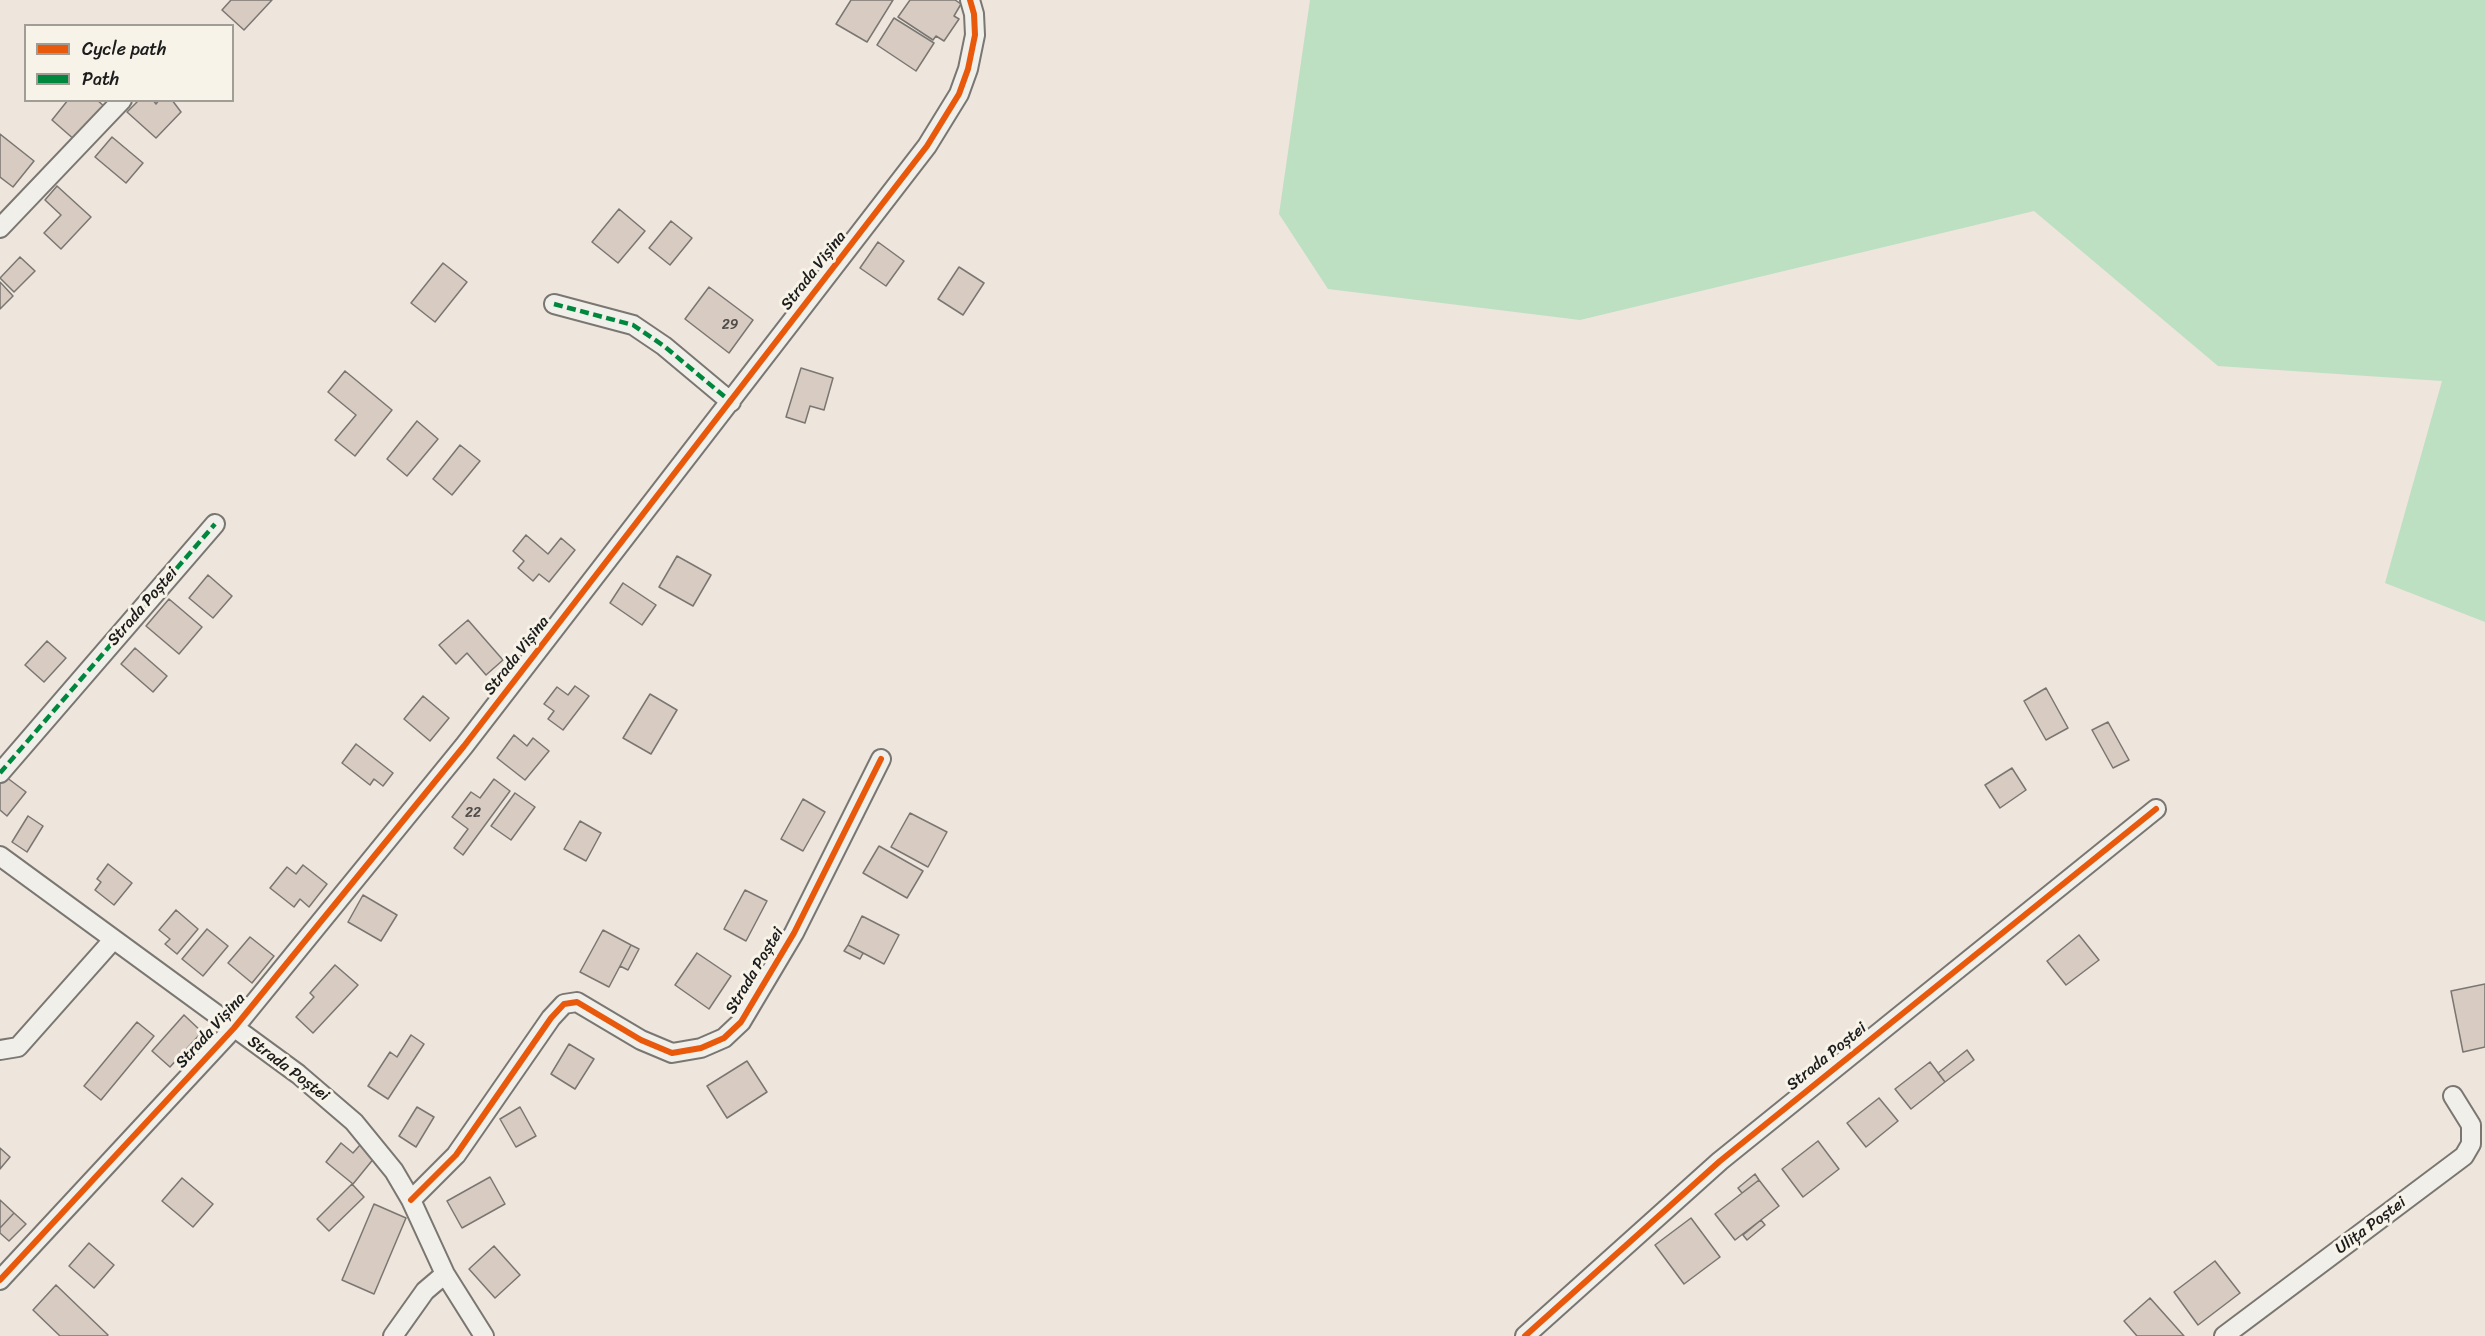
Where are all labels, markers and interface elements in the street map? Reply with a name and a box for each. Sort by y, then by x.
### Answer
legend [24,24,234,102]
text: Cycle path [82,33,166,65]
text: Path [82,63,119,95]
street label: Strada Vișina [777,228,851,314]
house number: 29 [722,317,738,333]
street label: Strada Poștei [104,564,182,650]
street label: Strada Vișina [480,613,554,699]
house number: 22 [465,805,481,821]
street label: Strada Poștei [722,924,788,1018]
street label: Strada Vișina [172,989,250,1073]
street label: Strada Poștei [1783,1019,1871,1095]
street label: Strada Poștei [243,1032,333,1106]
street label: Ulița Poștei [2332,1193,2410,1259]

